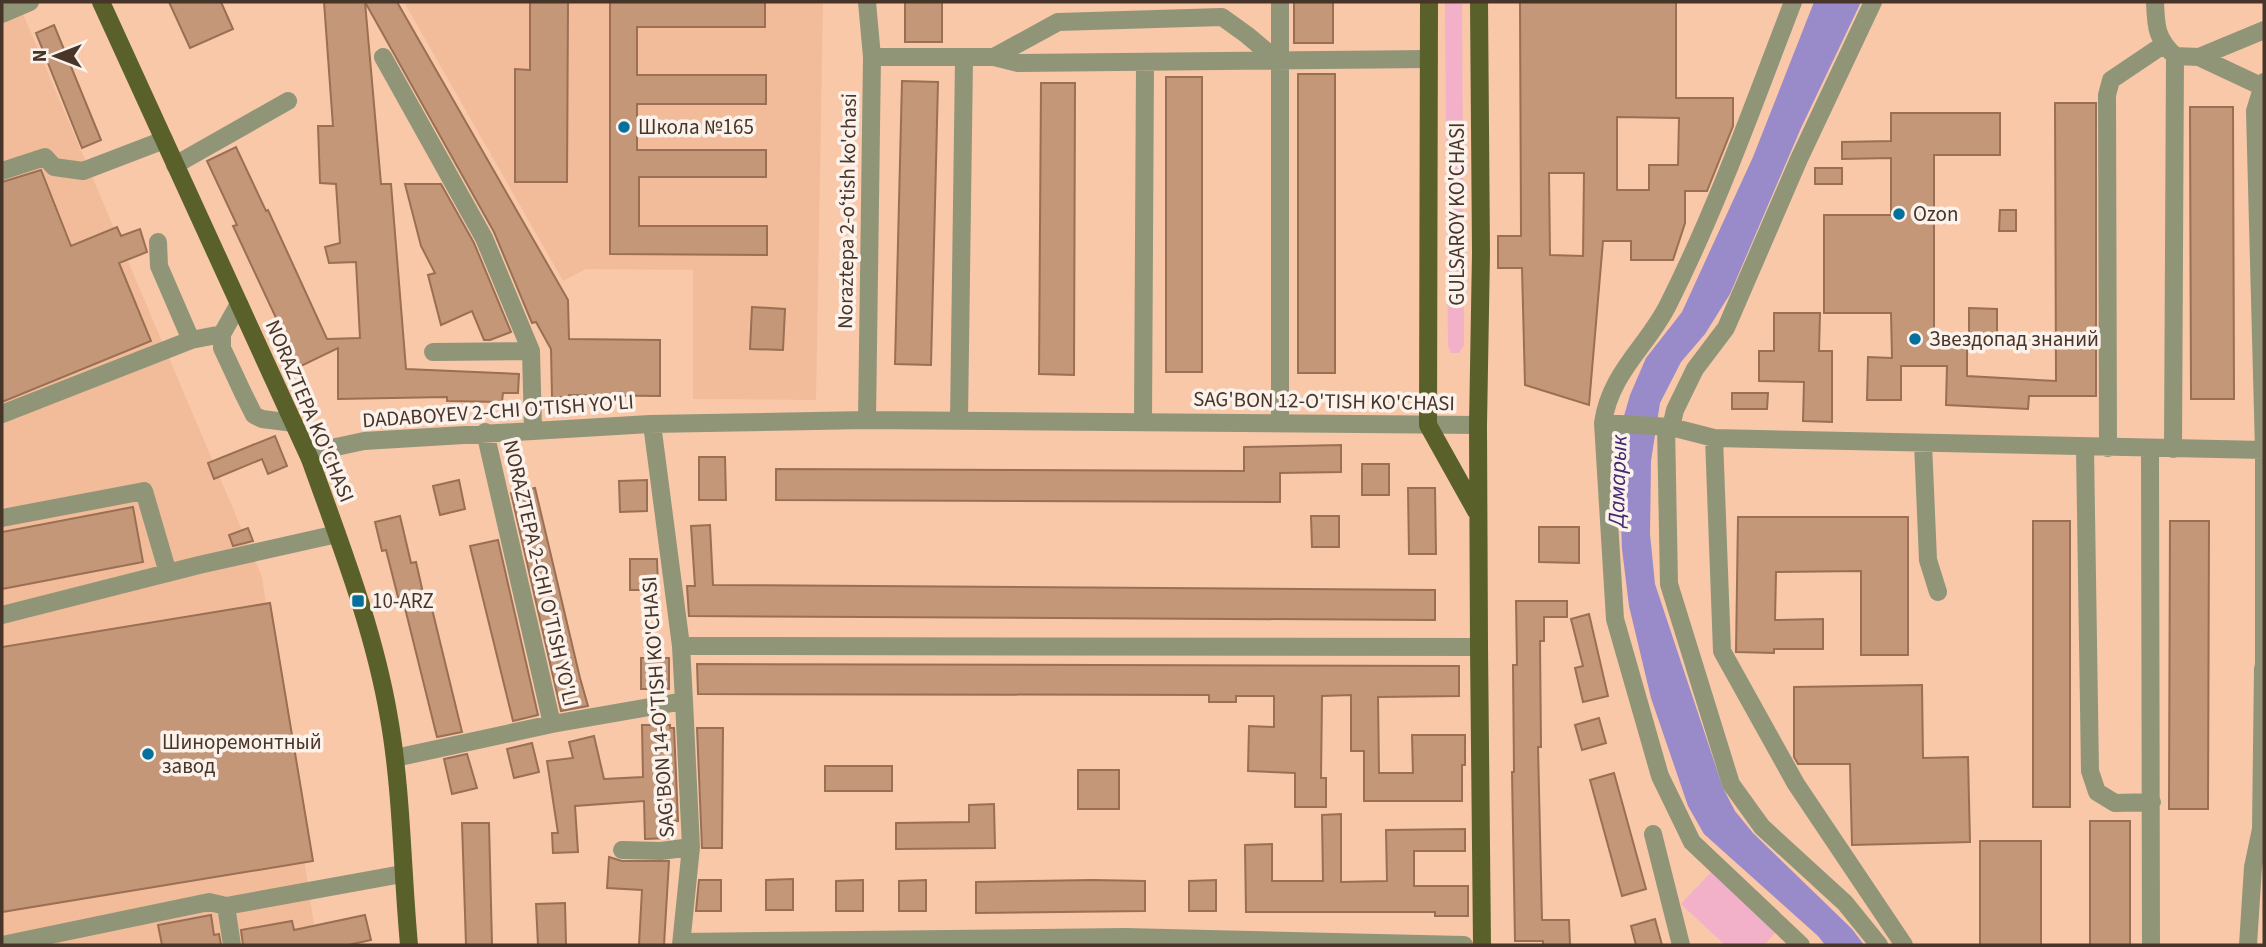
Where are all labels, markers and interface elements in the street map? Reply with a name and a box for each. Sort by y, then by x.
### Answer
north arrow [21,21,91,91]
text: N [27,50,54,62]
street label: Noraztepa 2-oʻtish ko'chasi [830,93,864,329]
place label: Школа №165 [638,112,754,142]
marker: Школа №165 [616,119,632,135]
street label: GULSAROY KO'CHASI [1442,122,1472,306]
place label: Ozon [1913,199,1958,229]
marker: Ozon [1891,206,1907,222]
street label: NORAZTEPA KO'CHASI [258,315,362,507]
place label: Звездопад знаний [1929,324,2099,354]
marker: Звездопад знаний [1907,331,1923,347]
street label: SAG'BON 12-O'TISH KO'CHASI [1193,384,1455,418]
street label: DADABOYEV 2-CHI O'TISH YO'LI [361,387,635,435]
water label: Дамарык [1599,433,1636,530]
street label: NORAZTEPA 2-CHI O'TISH YO'LI [496,437,586,709]
street label: SAG'BON 14-O'TISH KO'CHASI [634,575,682,839]
place label: 10-ARZ [372,586,434,616]
marker: 10-ARZ [350,593,366,609]
place label: Шиноремонтный завод [162,727,322,781]
marker: Шиноремонтный завод [140,746,156,762]

